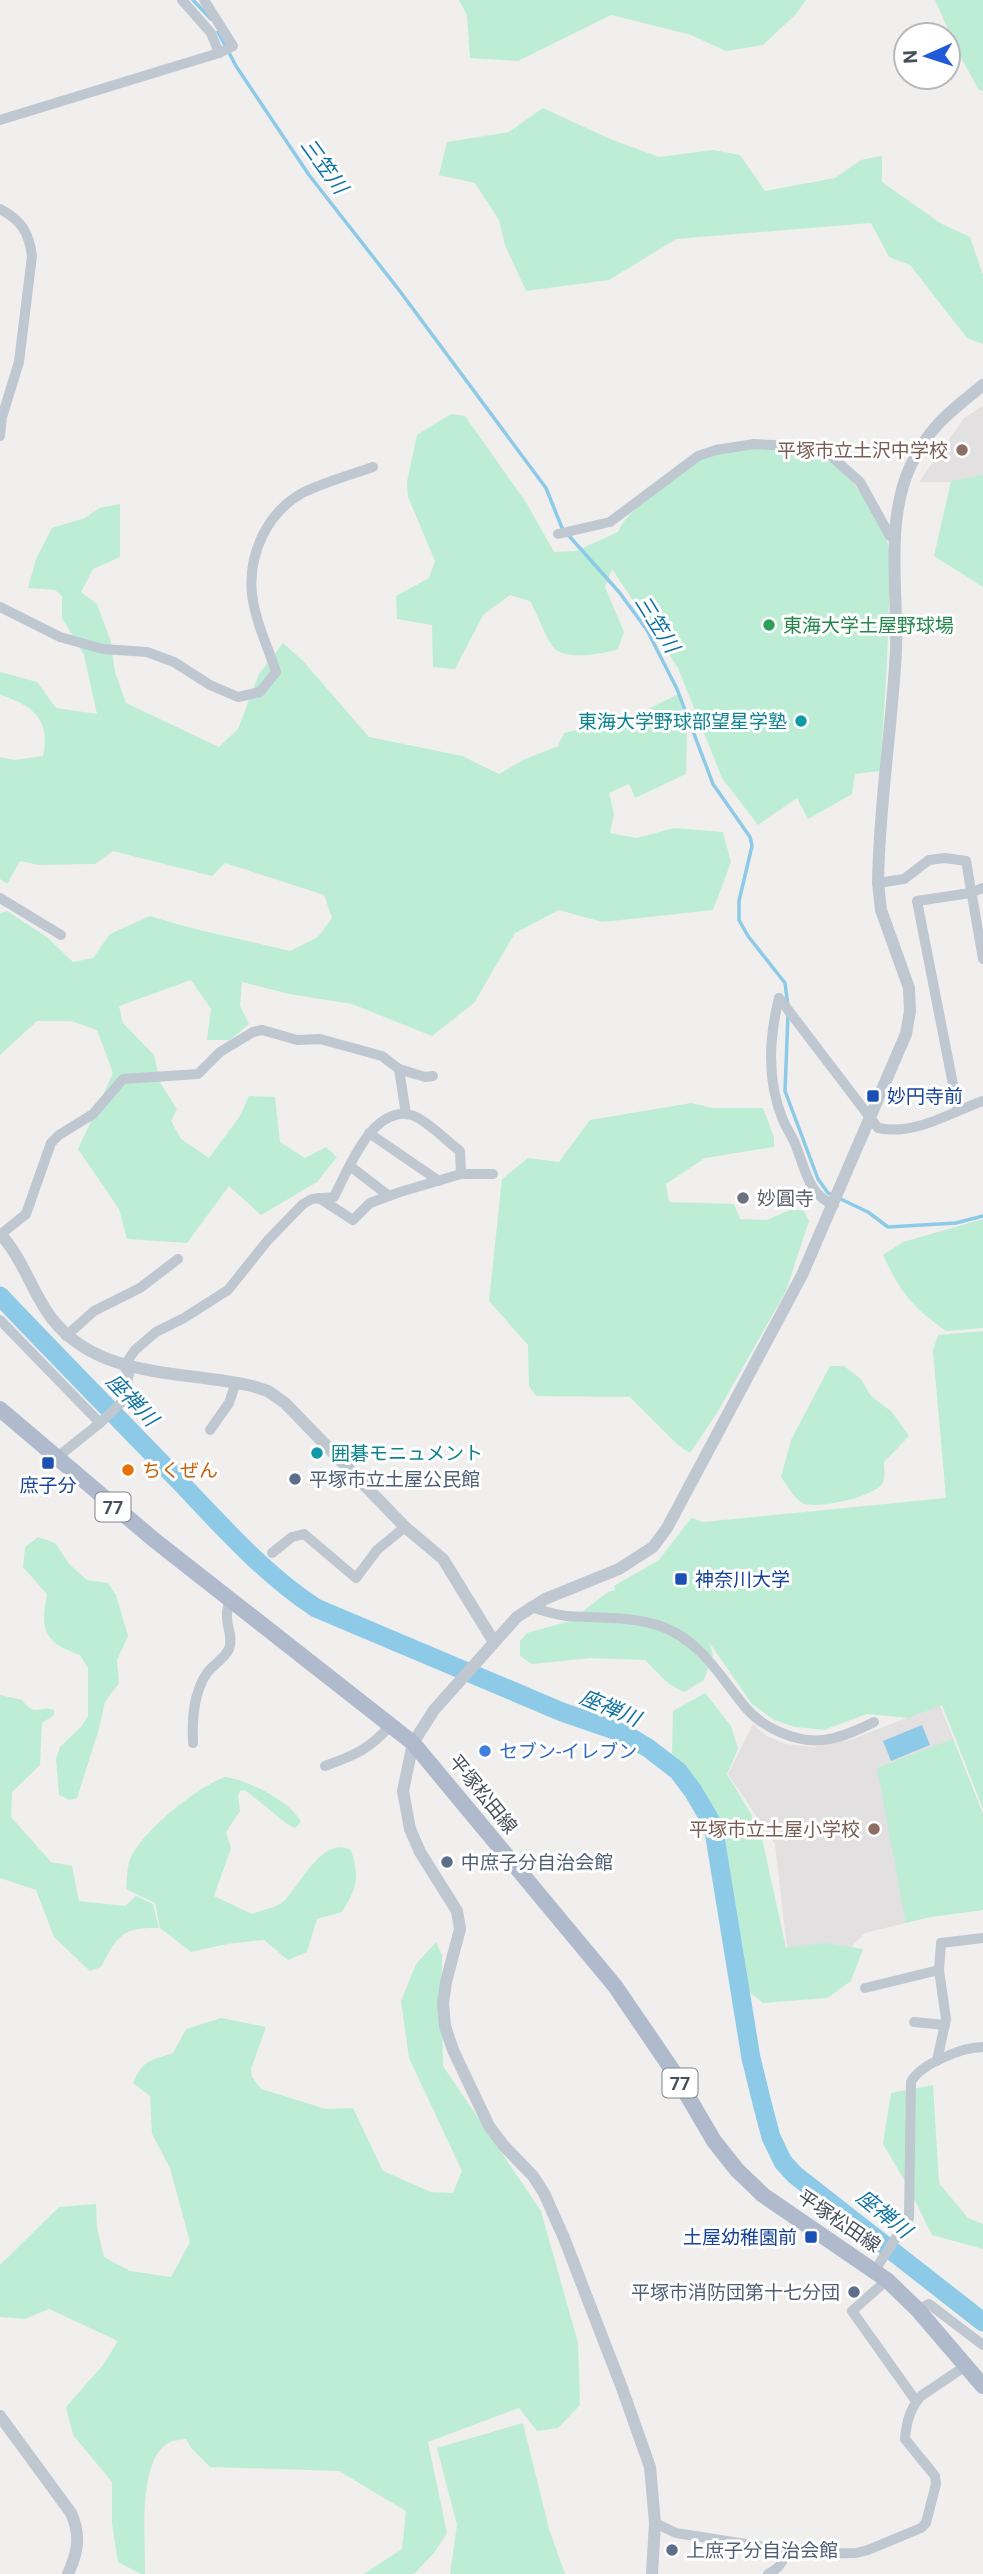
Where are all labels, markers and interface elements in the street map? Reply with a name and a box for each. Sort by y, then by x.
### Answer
north arrow [892,21,962,91]
text: N [899,50,922,64]
water label: 三笠川 [296,133,353,200]
place label: 平塚市立土沢中学校 [777,439,948,462]
marker: 平塚市立土沢中学校 [954,442,970,458]
water label: 三笠川 [630,591,685,659]
place label: 東海大学土屋野球場 [783,614,954,637]
marker: 東海大学土屋野球場 [761,617,777,633]
place label: 東海大学野球部望星学塾 [578,710,787,733]
marker: 東海大学野球部望星学塾 [793,713,809,729]
place label: 妙円寺前 [887,1085,963,1108]
marker: 妙円寺前 [865,1088,881,1104]
place label: 妙圓寺 [757,1187,814,1210]
marker: 妙圓寺 [735,1190,751,1206]
water label: 座禅川 [101,1369,164,1432]
place label: 囲碁モニュメント [331,1442,483,1465]
marker: 囲碁モニュメント [309,1445,325,1461]
marker: 庶子分 [40,1455,56,1471]
place label: ちくぜん [142,1459,218,1482]
marker: ちくぜん [120,1462,136,1478]
place label: 平塚市立土屋公民館 [309,1468,480,1491]
marker: 平塚市立土屋公民館 [287,1471,303,1487]
place label: 庶子分 [19,1474,77,1497]
road number: 77 [96,1492,130,1522]
place label: 神奈川大学 [695,1568,790,1591]
marker: 神奈川大学 [673,1571,689,1587]
water label: 座禅川 [576,1685,646,1732]
place label: セブン-イレブン [499,1740,637,1763]
marker: セブン-イレブン [477,1743,493,1759]
street label: 平塚松田線 [444,1750,522,1838]
place label: 平塚市立土屋小学校 [689,1818,860,1841]
marker: 平塚市立土屋小学校 [866,1821,882,1837]
place label: 中庶子分自治会館 [461,1851,613,1874]
marker: 中庶子分自治会館 [439,1854,455,1870]
road number: 77 [662,2068,698,2098]
street label: 平塚松田線 [793,2185,885,2257]
water label: 座禅川 [852,2185,918,2244]
place label: 土屋幼稚園前 [683,2226,797,2249]
marker: 土屋幼稚園前 [803,2229,819,2245]
place label: 平塚市消防団第十七分団 [631,2281,840,2304]
marker: 平塚市消防団第十七分団 [846,2284,862,2300]
place label: 上庶子分自治会館 [686,2539,838,2562]
marker: 上庶子分自治会館 [664,2542,680,2558]

